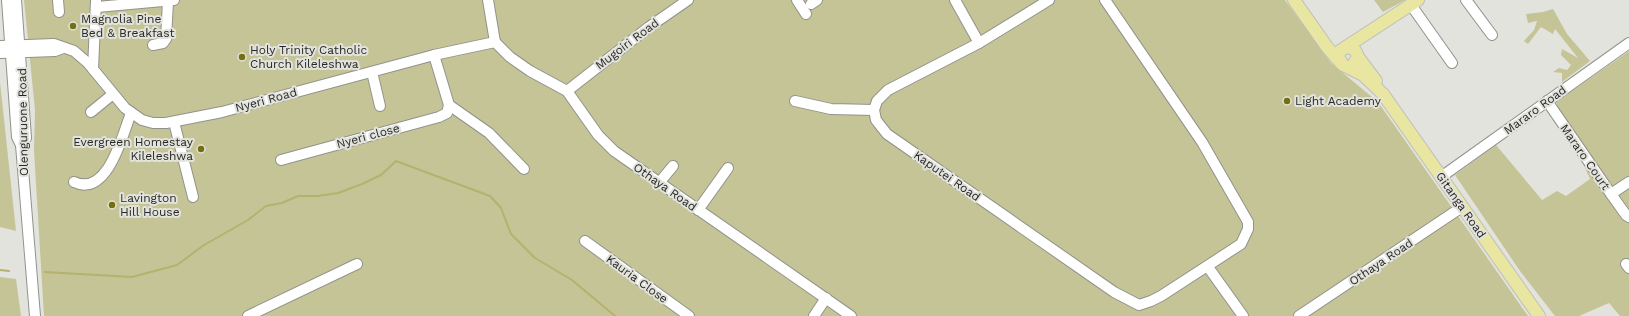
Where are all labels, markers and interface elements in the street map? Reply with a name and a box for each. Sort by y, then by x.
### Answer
place label: Magnolia Pine Bed & Breakfast [81,12,175,40]
street label: Mugoiri Road [593,16,661,72]
marker: Magnolia Pine Bed & Breakfast [68,21,78,31]
place label: Holy Trinity Catholic Church Kileleshwa [250,43,367,71]
marker: Holy Trinity Catholic Church Kileleshwa [237,52,247,62]
street label: Olenguruone Road [15,68,31,176]
street label: Mararo Road [1501,83,1569,137]
street label: Nyeri Road [234,85,298,115]
place label: Light Academy [1295,94,1382,108]
marker: Light Academy [1282,96,1292,106]
street label: Nyeri close [335,121,401,151]
street label: Mararo Court [1557,121,1613,193]
place label: Evergreen Homestay Kileleshwa [73,135,194,163]
marker: Evergreen Homestay Kileleshwa [196,144,206,154]
street label: Kaputei Road [911,148,983,204]
street label: Othaya Road [631,160,699,214]
street label: Gitanga Road [1433,169,1489,241]
place label: Lavington Hill House [120,191,180,219]
marker: Lavington Hill House [107,200,117,210]
street label: Othaya Road [1346,236,1416,288]
street label: Kauria Close [603,252,671,306]

